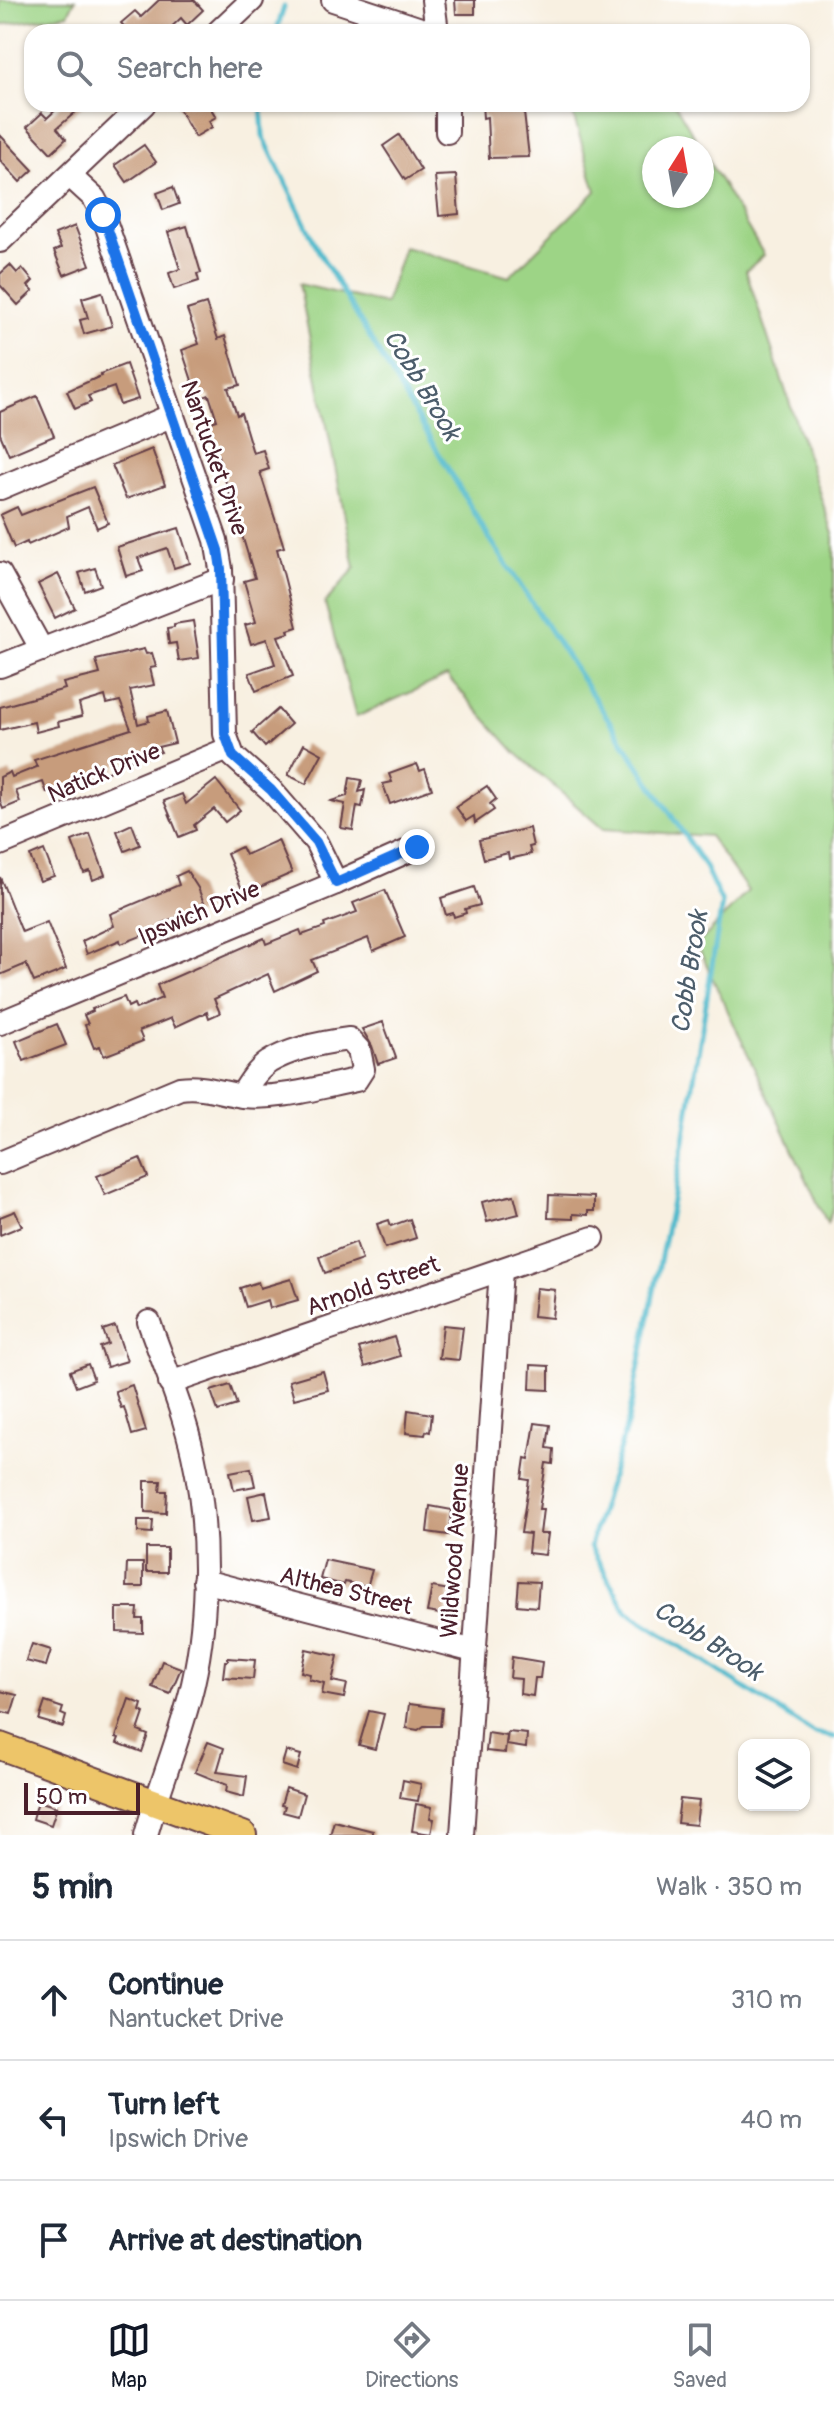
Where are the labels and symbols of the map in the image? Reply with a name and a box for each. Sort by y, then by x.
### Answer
north arrow [642,136,714,208]
route start [85,197,121,233]
water label: Cobb Brook [376,324,469,448]
street label: Nantucket Drive [174,377,254,539]
street label: Natick Drive [43,736,165,810]
route end [399,829,435,865]
street label: Ipswich Drive [134,874,264,952]
water label: Cobb Brook [665,906,716,1035]
street label: Arnold Street [303,1250,444,1322]
street label: Wildwood Avenue [434,1463,476,1639]
street label: Althea Street [277,1561,416,1622]
water label: Cobb Brook [648,1594,770,1689]
scale bar [24,1779,140,1815]

